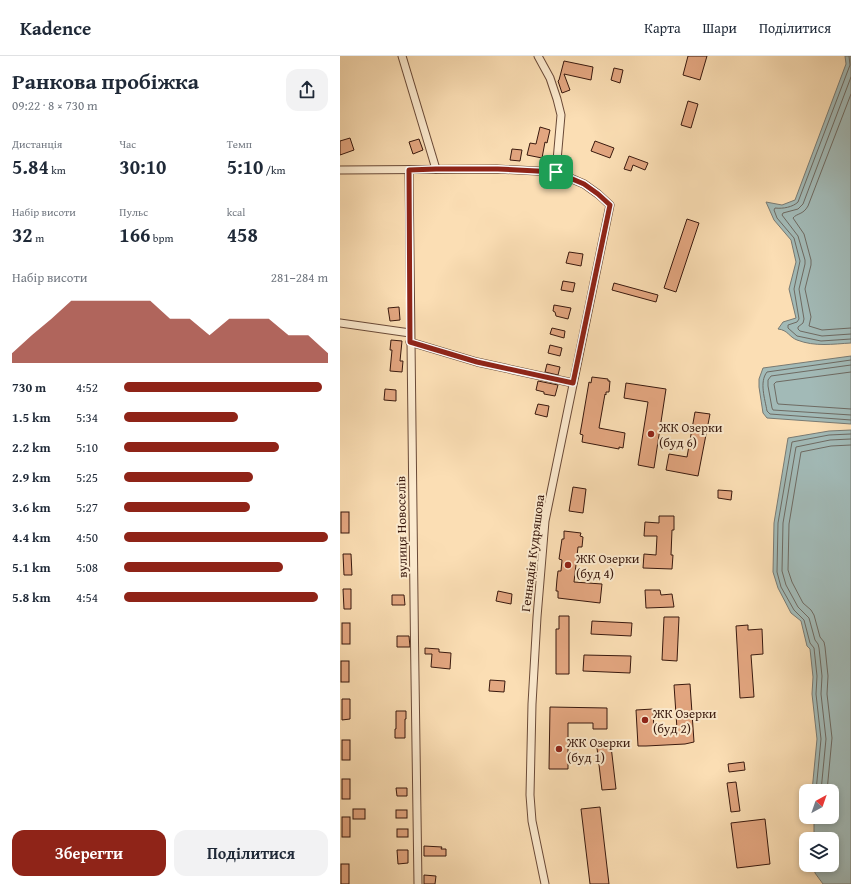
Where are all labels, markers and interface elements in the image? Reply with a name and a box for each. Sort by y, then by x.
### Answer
text: Kadence [20,14,91,42]
text: Карта [644,18,681,38]
text: Шари [703,18,737,38]
text: Поділитися [759,18,831,38]
text: Ранкова пробіжка [12,65,199,97]
button: share [286,69,328,111]
text: 09:22 · 8 × 730 m [12,96,98,115]
text: Дистанція [12,136,62,152]
text: Час [119,136,136,152]
text: Темп [227,136,252,152]
text: 5.84 [12,152,49,181]
text: 30:10 [119,152,166,181]
text: 5:10 [227,152,263,181]
pin [539,155,573,189]
icon: arrive [545,161,567,183]
text: km [49,162,66,178]
text: /km [263,162,286,178]
text: Набір висоти [12,204,76,220]
text: Пульс [119,204,148,220]
text: kcal [227,204,245,220]
text: 32 [12,220,33,249]
text: 166 [119,220,150,249]
text: 458 [227,220,258,249]
text: m [33,230,44,246]
text: bpm [150,230,173,246]
text: Набір висоти [12,268,88,287]
text: 281–284 m [271,268,328,287]
text: 730 m [12,378,46,397]
text: 4:52 [76,378,98,397]
text: 1.5 km [12,408,51,427]
text: 5:34 [76,408,98,427]
place label: ЖК Озерки (буд 6) [658,418,723,452]
marker: ЖК Озерки (буд 6) [646,429,656,439]
text: 2.2 km [12,438,51,457]
text: 5:10 [76,438,98,457]
text: 2.9 km [12,468,51,487]
text: 5:25 [76,468,98,487]
street label: вулиця Новоселів [391,476,412,578]
street label: Геннадія Кудряшова [516,492,549,613]
text: 3.6 km [12,498,51,517]
text: 5:27 [76,498,98,517]
text: 4.4 km [12,528,51,547]
text: 4:50 [76,528,98,547]
place label: ЖК Озерки (буд 4) [575,549,640,583]
text: 5.1 km [12,558,51,577]
text: 5:08 [76,558,98,577]
marker: ЖК Озерки (буд 4) [563,560,573,570]
text: 5.8 km [12,588,51,607]
text: 4:54 [76,588,98,607]
place label: ЖК Озерки (буд 2) [652,704,717,738]
marker: ЖК Озерки (буд 2) [640,715,650,725]
place label: ЖК Озерки (буд 1) [566,733,631,767]
marker: ЖК Озерки (буд 1) [554,744,564,754]
north arrow [799,784,839,824]
map controls [799,784,839,872]
button: Зберегти [12,830,166,876]
button: Поділитися [174,830,328,876]
button: layers [799,832,839,872]

